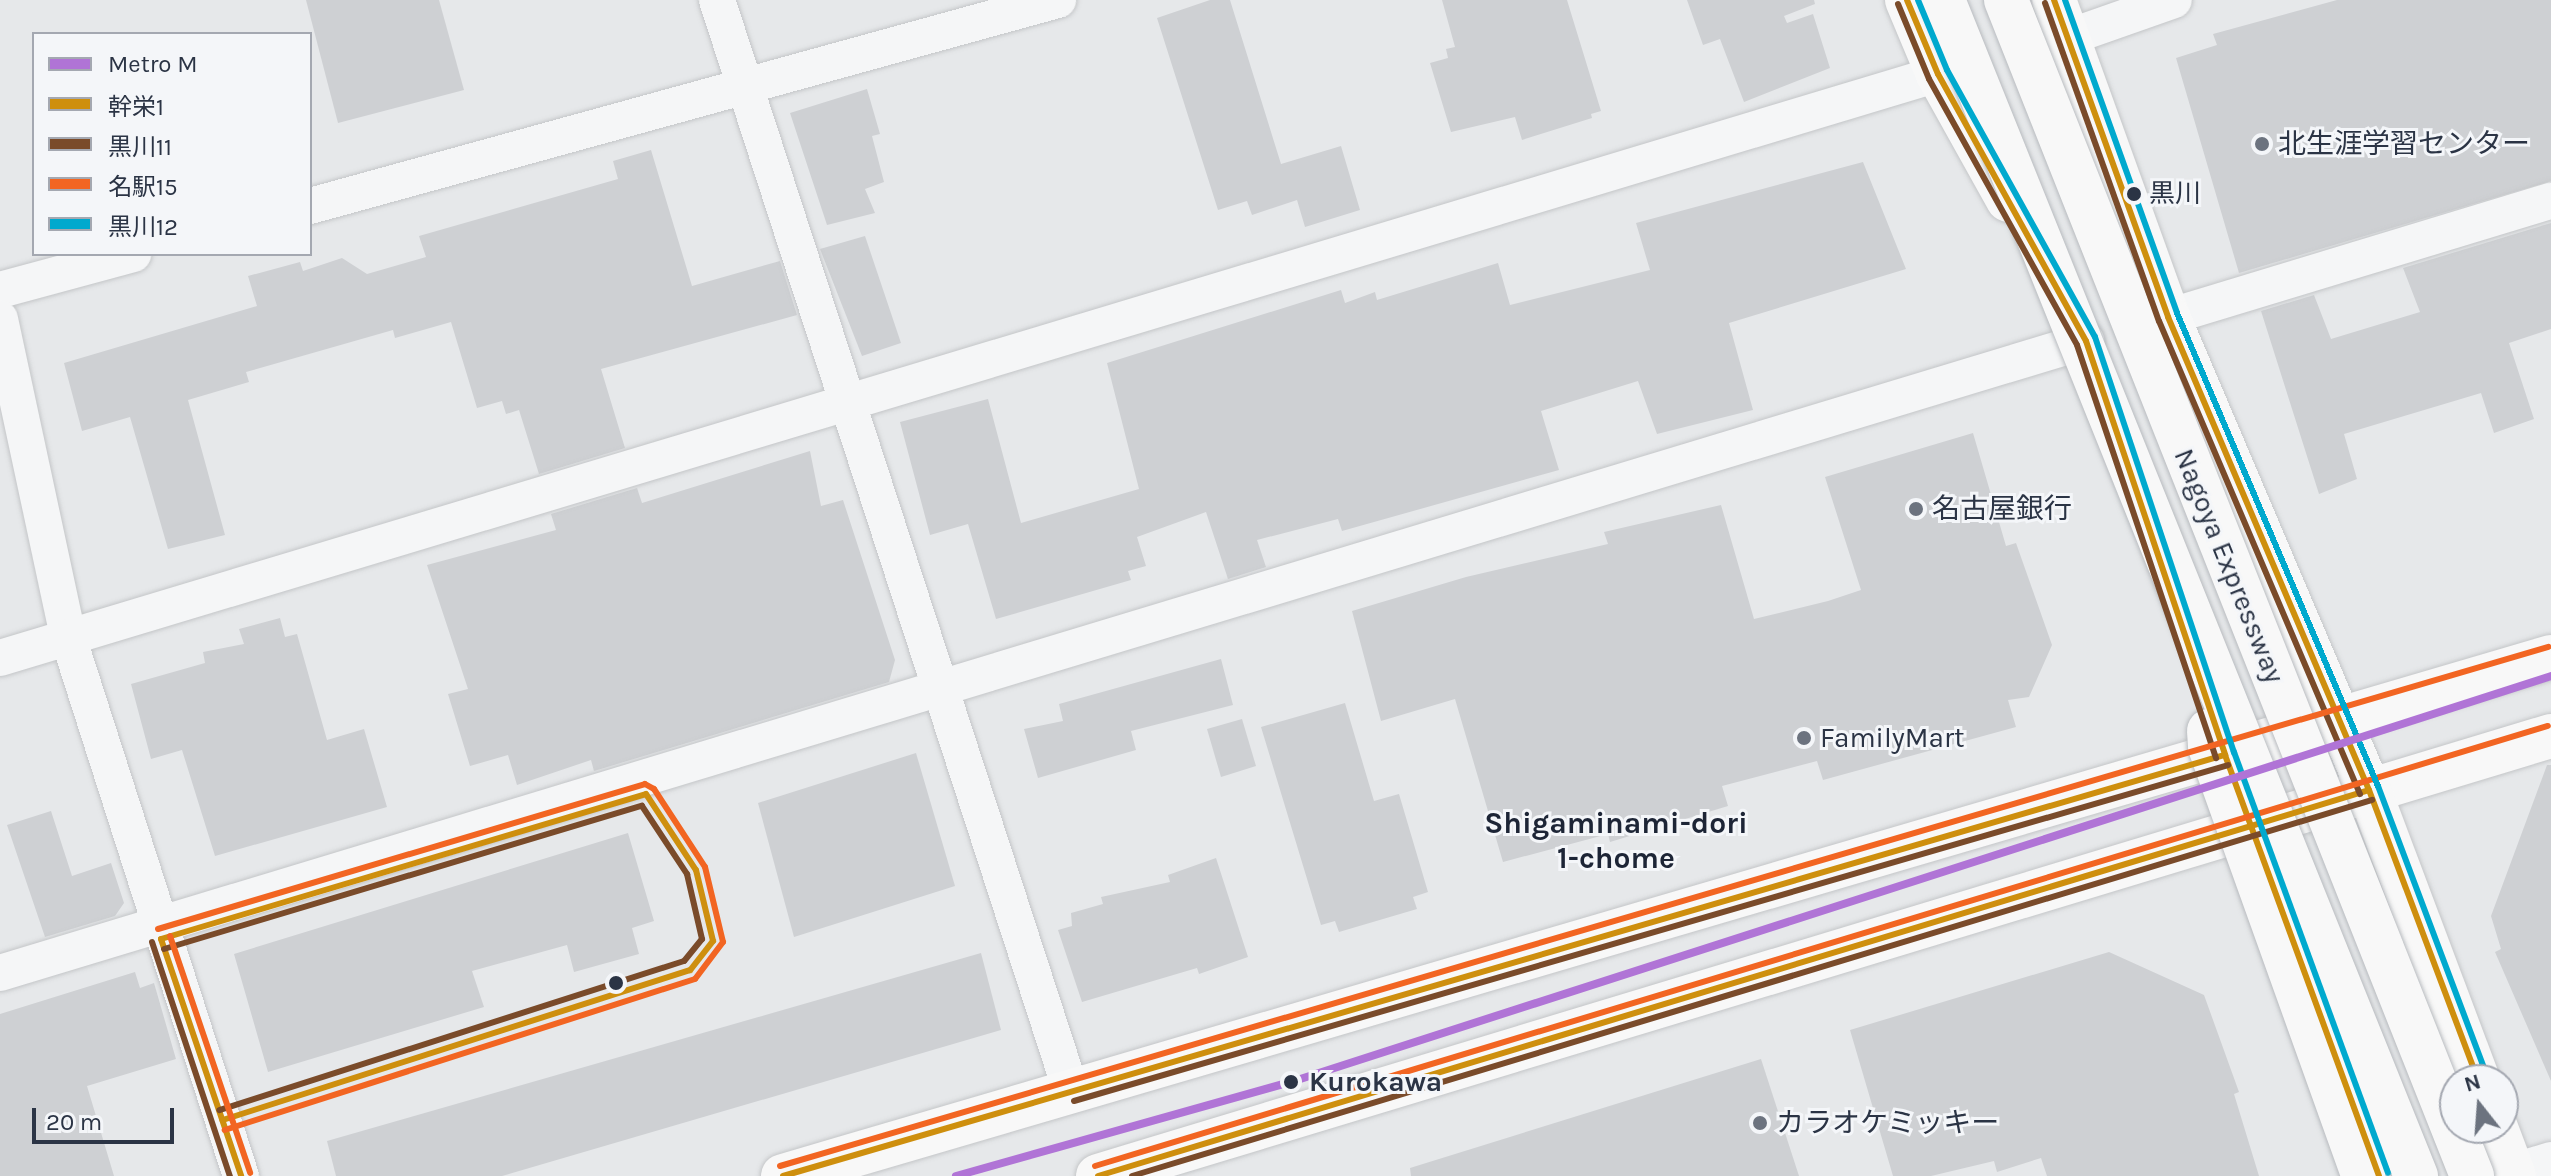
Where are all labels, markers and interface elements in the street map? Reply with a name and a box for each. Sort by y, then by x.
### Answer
legend [32,32,312,256]
text: Metro M [108,50,198,78]
text: 幹栄1 [108,93,164,121]
place label: 北生涯学習センター [2278,127,2530,161]
text: 黒川11 [108,133,172,161]
marker: 北生涯学習センター [2253,135,2271,153]
text: 名駅15 [108,173,177,201]
place label: 黒川 [2149,178,2201,210]
marker: 黒川 [2126,186,2142,202]
text: 黒川12 [108,213,178,241]
street label: Nagoya Expressway [2167,444,2291,688]
place label: 名古屋銀行 [1932,492,2072,526]
marker: 名古屋銀行 [1907,500,1925,518]
place label: FamilyMart [1820,721,1965,755]
marker: FamilyMart [1795,729,1813,747]
district label: Shigaminami-dori 1-chome [1484,805,1748,876]
unlabelled marker [608,975,624,991]
north arrow [2439,1064,2519,1144]
place label: Kurokawa [1309,1065,1442,1099]
text: N [2461,1068,2484,1098]
marker: Kurokawa [1280,1071,1302,1093]
scale bar [36,1092,178,1142]
place label: カラオケミッキー [1776,1106,2000,1140]
text: 20 m [46,1108,102,1136]
marker: カラオケミッキー [1751,1114,1769,1132]

